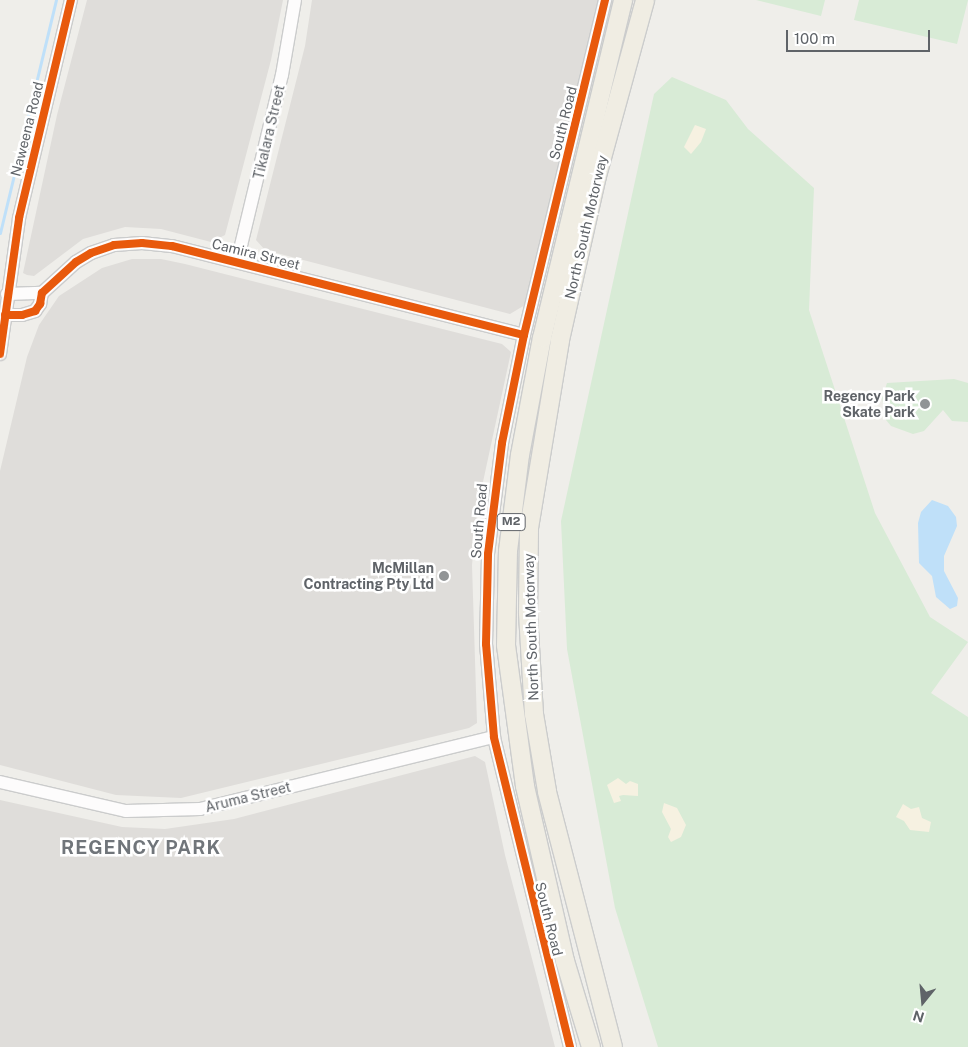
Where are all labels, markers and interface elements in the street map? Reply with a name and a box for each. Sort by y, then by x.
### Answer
scale bar [788,20,932,52]
text: 100 m [794,30,835,47]
street label: Naweena Road [7,80,47,178]
street label: Tikalara Street [250,83,288,181]
street label: South Road [546,84,580,162]
street label: North South Motorway [561,153,611,301]
street label: Camira Street [210,235,302,273]
place label: Regency Park Skate Park [823,388,915,421]
marker: Regency Park Skate Park [919,398,931,410]
street label: South Road [467,483,491,559]
road number: M2 [496,512,526,532]
street label: North South Motorway [520,553,542,701]
place label: McMillan Contracting Pty Ltd [303,560,434,592]
marker: McMillan Contracting Pty Ltd [438,570,450,582]
street label: Aruma Street [203,778,293,816]
district label: REGENCY PARK [59,837,223,859]
street label: South Road [532,880,566,958]
north arrow [898,977,948,1027]
text: N [911,1007,926,1026]

